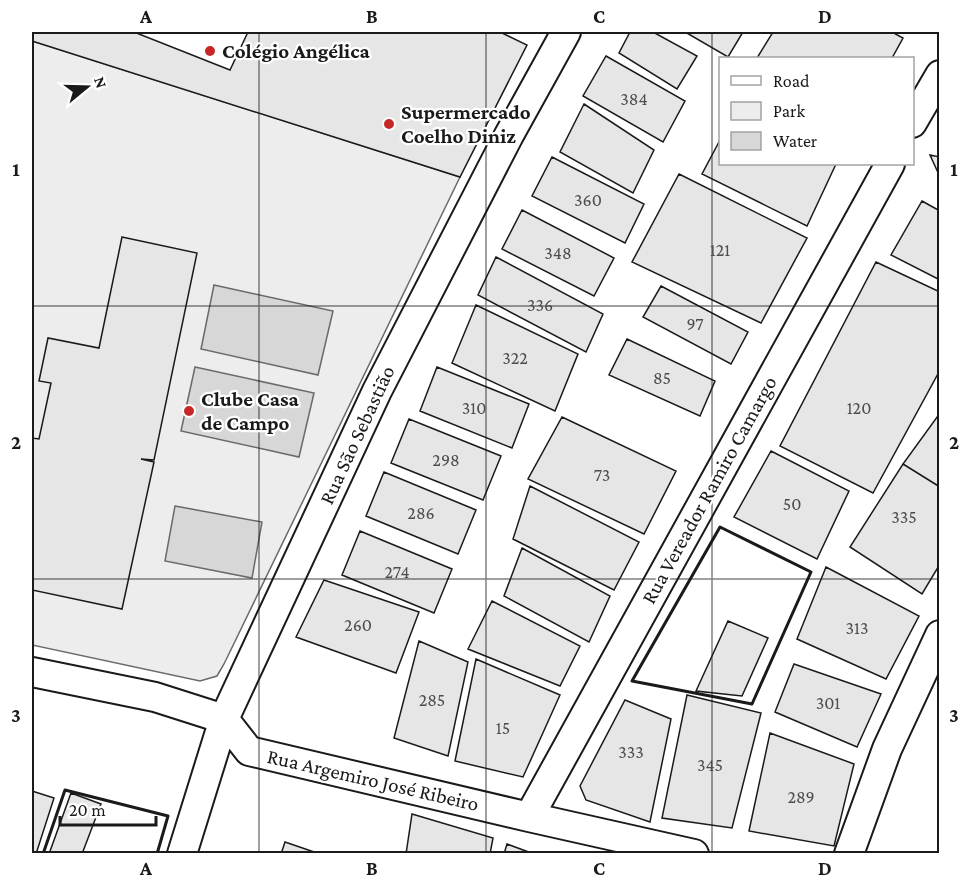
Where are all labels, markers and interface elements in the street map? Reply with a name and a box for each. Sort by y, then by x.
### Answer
text: A [139,5,153,27]
text: B [366,5,378,27]
text: C [593,5,605,27]
text: D [818,5,832,27]
place label: Colégio Angélica [222,39,371,63]
marker: Colégio Angélica [203,44,217,58]
north arrow [57,57,117,117]
legend [719,57,914,165]
text: Road [773,71,810,91]
text: N [91,74,111,90]
house number: 384 [620,89,648,109]
place label: Supermercado Coelho Diniz [401,100,531,148]
text: Park [773,101,805,121]
marker: Supermercado Coelho Diniz [382,117,396,131]
text: Water [773,131,818,151]
text: 1 [12,158,20,180]
text: 1 [950,158,958,180]
house number: 360 [574,190,602,210]
house number: 121 [710,240,730,260]
house number: 348 [544,243,572,263]
house number: 336 [527,295,553,315]
house number: 97 [686,314,704,334]
house number: 322 [502,348,528,368]
street label: Rua São Sebastião [314,362,400,508]
house number: 85 [653,368,671,388]
street label: Rua Vereador Ramiro Camargo [636,372,782,608]
place label: Clube Casa de Campo [201,387,299,435]
house number: 310 [462,398,486,418]
house number: 120 [847,398,871,418]
marker: Clube Casa de Campo [182,404,196,418]
text: 2 [11,431,21,453]
text: 2 [949,431,959,453]
house number: 298 [432,450,460,470]
house number: 73 [594,465,610,485]
house number: 50 [783,494,801,514]
house number: 286 [407,503,435,523]
house number: 335 [891,507,917,527]
house number: 274 [384,562,410,582]
house number: 260 [344,615,372,635]
house number: 313 [845,618,869,638]
house number: 285 [419,690,445,710]
house number: 301 [816,693,840,713]
text: 3 [11,704,21,726]
text: 3 [949,704,959,726]
house number: 15 [496,718,510,738]
house number: 333 [618,742,644,762]
street label: Rua Argemiro José Ribeiro [265,744,481,816]
house number: 345 [697,755,723,775]
house number: 289 [787,787,815,807]
scale bar [60,789,156,827]
text: 20 m [69,800,106,820]
text: A [139,857,153,879]
text: B [366,857,378,879]
text: C [593,857,605,879]
text: D [818,857,832,879]

